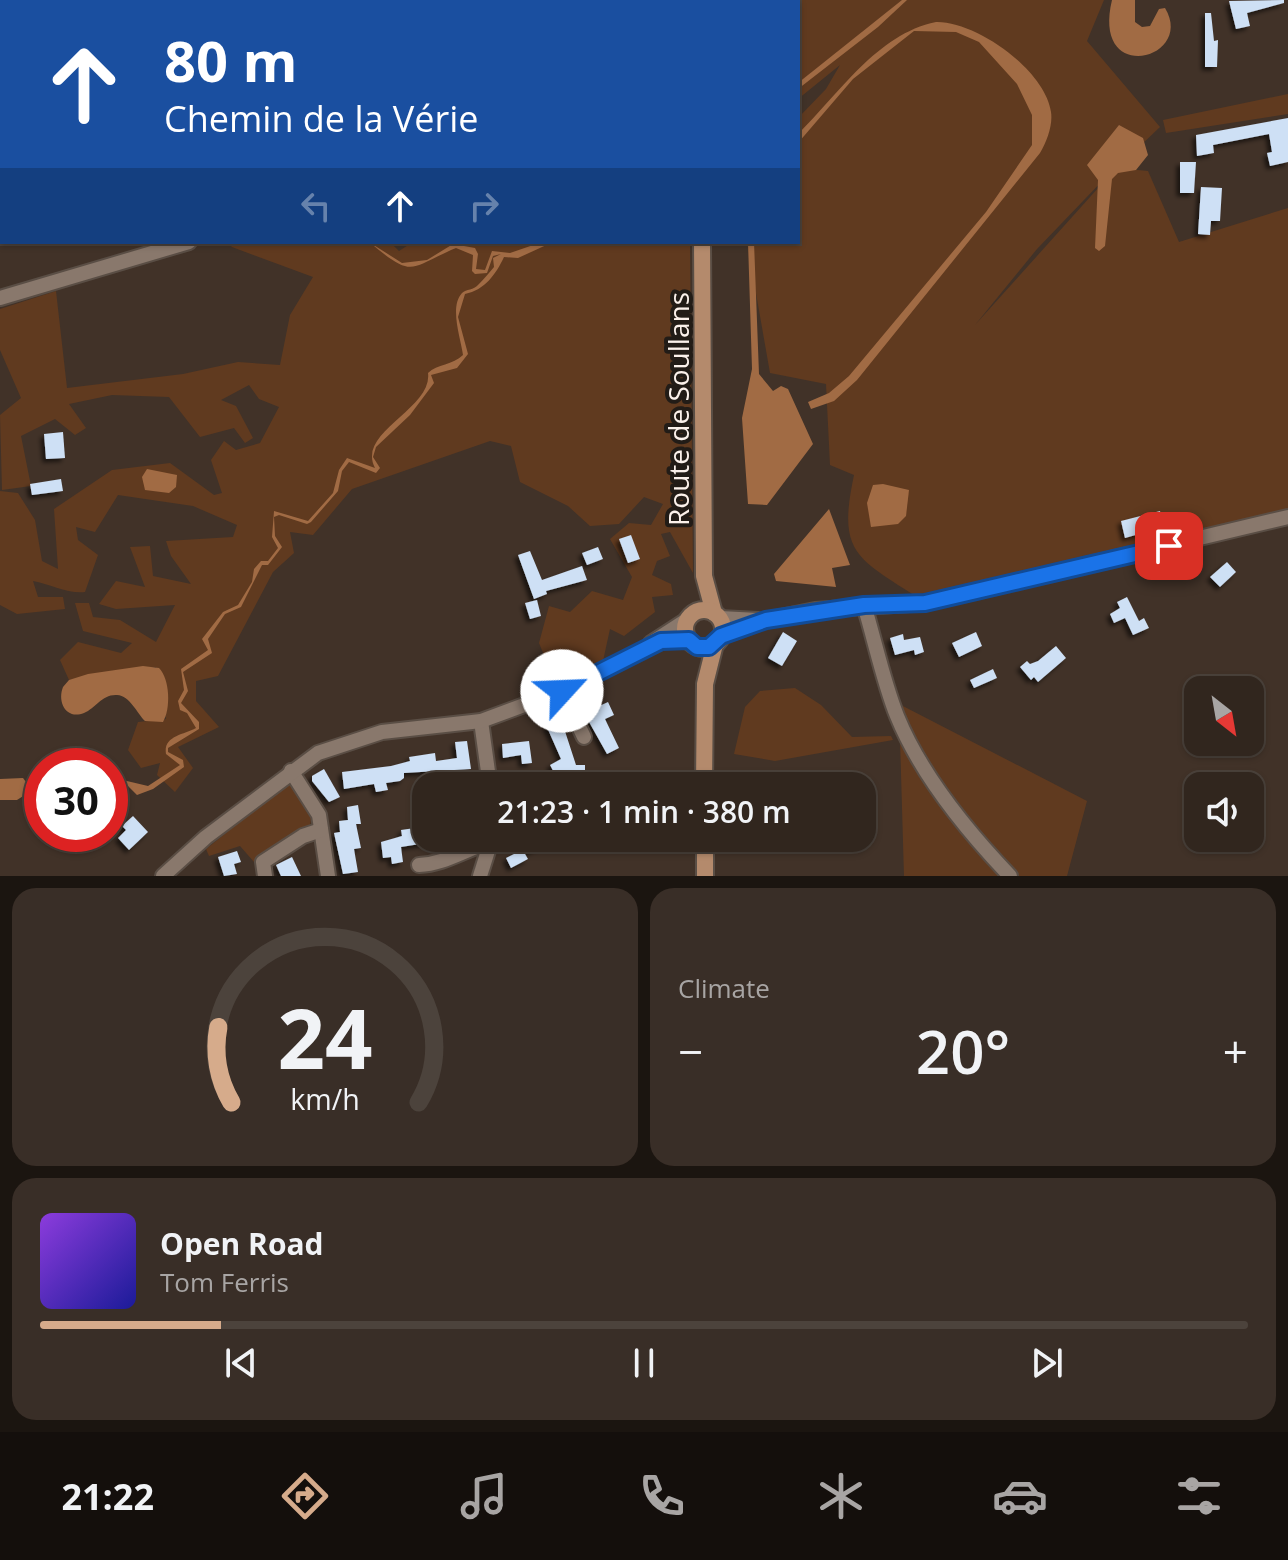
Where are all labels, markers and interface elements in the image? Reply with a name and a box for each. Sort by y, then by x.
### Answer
text: 80 m [164,22,298,98]
icon: ahead [32,32,136,136]
text: Chemin de la Vérie [164,94,479,143]
icon: left [294,184,338,228]
icon: ahead [378,184,422,228]
icon: right [462,184,506,228]
street label: Route de Soullans [659,292,697,526]
pin [1135,512,1203,580]
icon: arrive [1147,524,1191,568]
position arrow [520,649,604,733]
north arrow [1184,676,1264,756]
map controls [1184,676,1264,852]
speed limit sign: 30 [24,748,128,852]
button: sound [1184,772,1264,852]
text: 21:23 · 1 min · 380 m [497,791,791,832]
text: Climate [678,970,770,1006]
text: 24 [277,980,373,1093]
text: 20° [916,1010,1010,1092]
text: − [678,1021,703,1081]
text: + [1223,1021,1248,1081]
text: km/h [290,1079,360,1118]
text: Open Road [160,1223,324,1264]
text: Tom Ferris [160,1264,289,1300]
icon: previous [219,1341,263,1385]
icon: pause [622,1341,666,1385]
icon: next [1025,1341,1069,1385]
icon: directions [277,1468,333,1524]
icon: music [456,1468,512,1524]
icon: phone [634,1468,690,1524]
icon: climate [813,1468,869,1524]
icon: car [992,1468,1048,1524]
icon: filters [1171,1468,1227,1524]
text: 21:22 [61,1472,154,1521]

